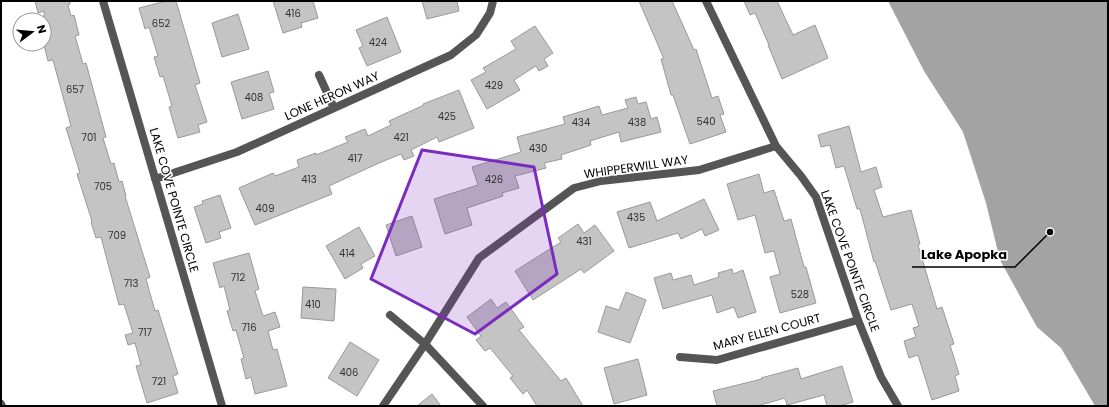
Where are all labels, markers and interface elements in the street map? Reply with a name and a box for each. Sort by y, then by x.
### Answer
house number: 416 [285,6,301,21]
north arrow [12,12,52,52]
house number: 652 [152,16,170,31]
text: N [33,23,50,35]
house number: 424 [369,35,387,50]
street label: LONE HERON WAY [282,67,382,124]
house number: 429 [485,78,503,93]
house number: 657 [66,82,85,97]
house number: 408 [245,90,263,105]
house number: 425 [438,109,456,124]
house number: 540 [697,114,715,129]
house number: 434 [572,115,590,130]
house number: 438 [628,115,646,130]
street label: LAKE COVE POINTE CIRCLE [146,126,203,274]
house number: 701 [82,130,96,145]
house number: 421 [393,130,409,145]
house number: 430 [529,141,547,156]
house number: 417 [348,151,363,166]
street label: WHIPPERWILL WAY [583,151,689,182]
house number: 413 [301,172,317,187]
house number: 426 [485,172,503,187]
house number: 705 [94,179,112,194]
street label: LAKE COVE POINTE CIRCLE [817,188,884,334]
house number: 409 [256,201,274,216]
house number: 435 [627,210,645,225]
house number: 709 [108,228,126,243]
house number: 431 [576,234,592,249]
callout: Lake Apopka [912,242,1015,267]
text: Lake Apopka [921,245,1007,264]
house number: 414 [339,246,355,261]
house number: 712 [231,270,245,285]
house number: 713 [124,276,138,291]
house number: 528 [791,287,809,302]
house number: 410 [305,297,321,312]
street label: MARY ELLEN COURT [711,309,823,354]
house number: 716 [241,320,257,335]
house number: 717 [138,325,153,340]
house number: 406 [340,365,358,380]
house number: 721 [152,374,166,389]

